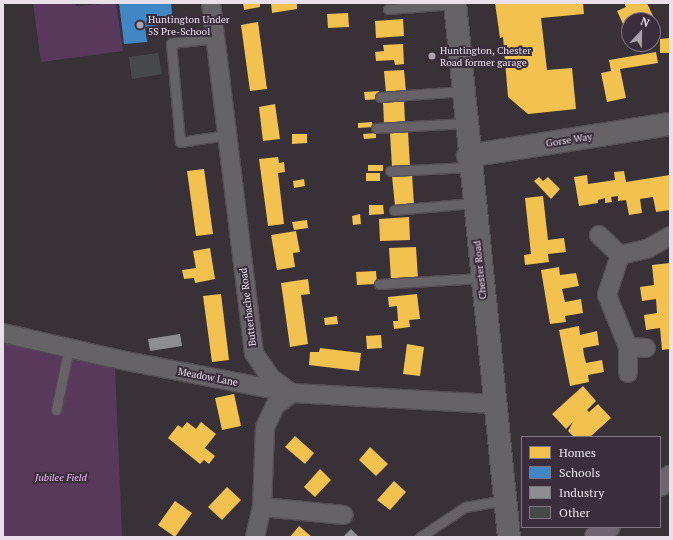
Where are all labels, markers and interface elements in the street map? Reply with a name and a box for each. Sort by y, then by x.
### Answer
north arrow [621,12,661,52]
place label: Huntington Under 5S Pre-School [148,13,230,36]
text: N [639,14,652,30]
marker: Huntington Under 5S Pre-School [135,20,145,30]
place label: Huntington, Chester Road former garage [440,44,532,68]
marker: Huntington, Chester Road former garage [427,51,437,61]
street label: Gorse Way [545,130,593,150]
street label: Chester Road [471,240,489,300]
street label: Butterbache Road [237,267,259,347]
street label: Meadow Lane [177,365,239,389]
legend [521,436,661,528]
text: Homes [559,445,596,460]
text: Schools [559,465,600,480]
park label: Jubilee Field [35,472,87,484]
text: Industry [559,485,604,500]
text: Other [559,505,590,520]

